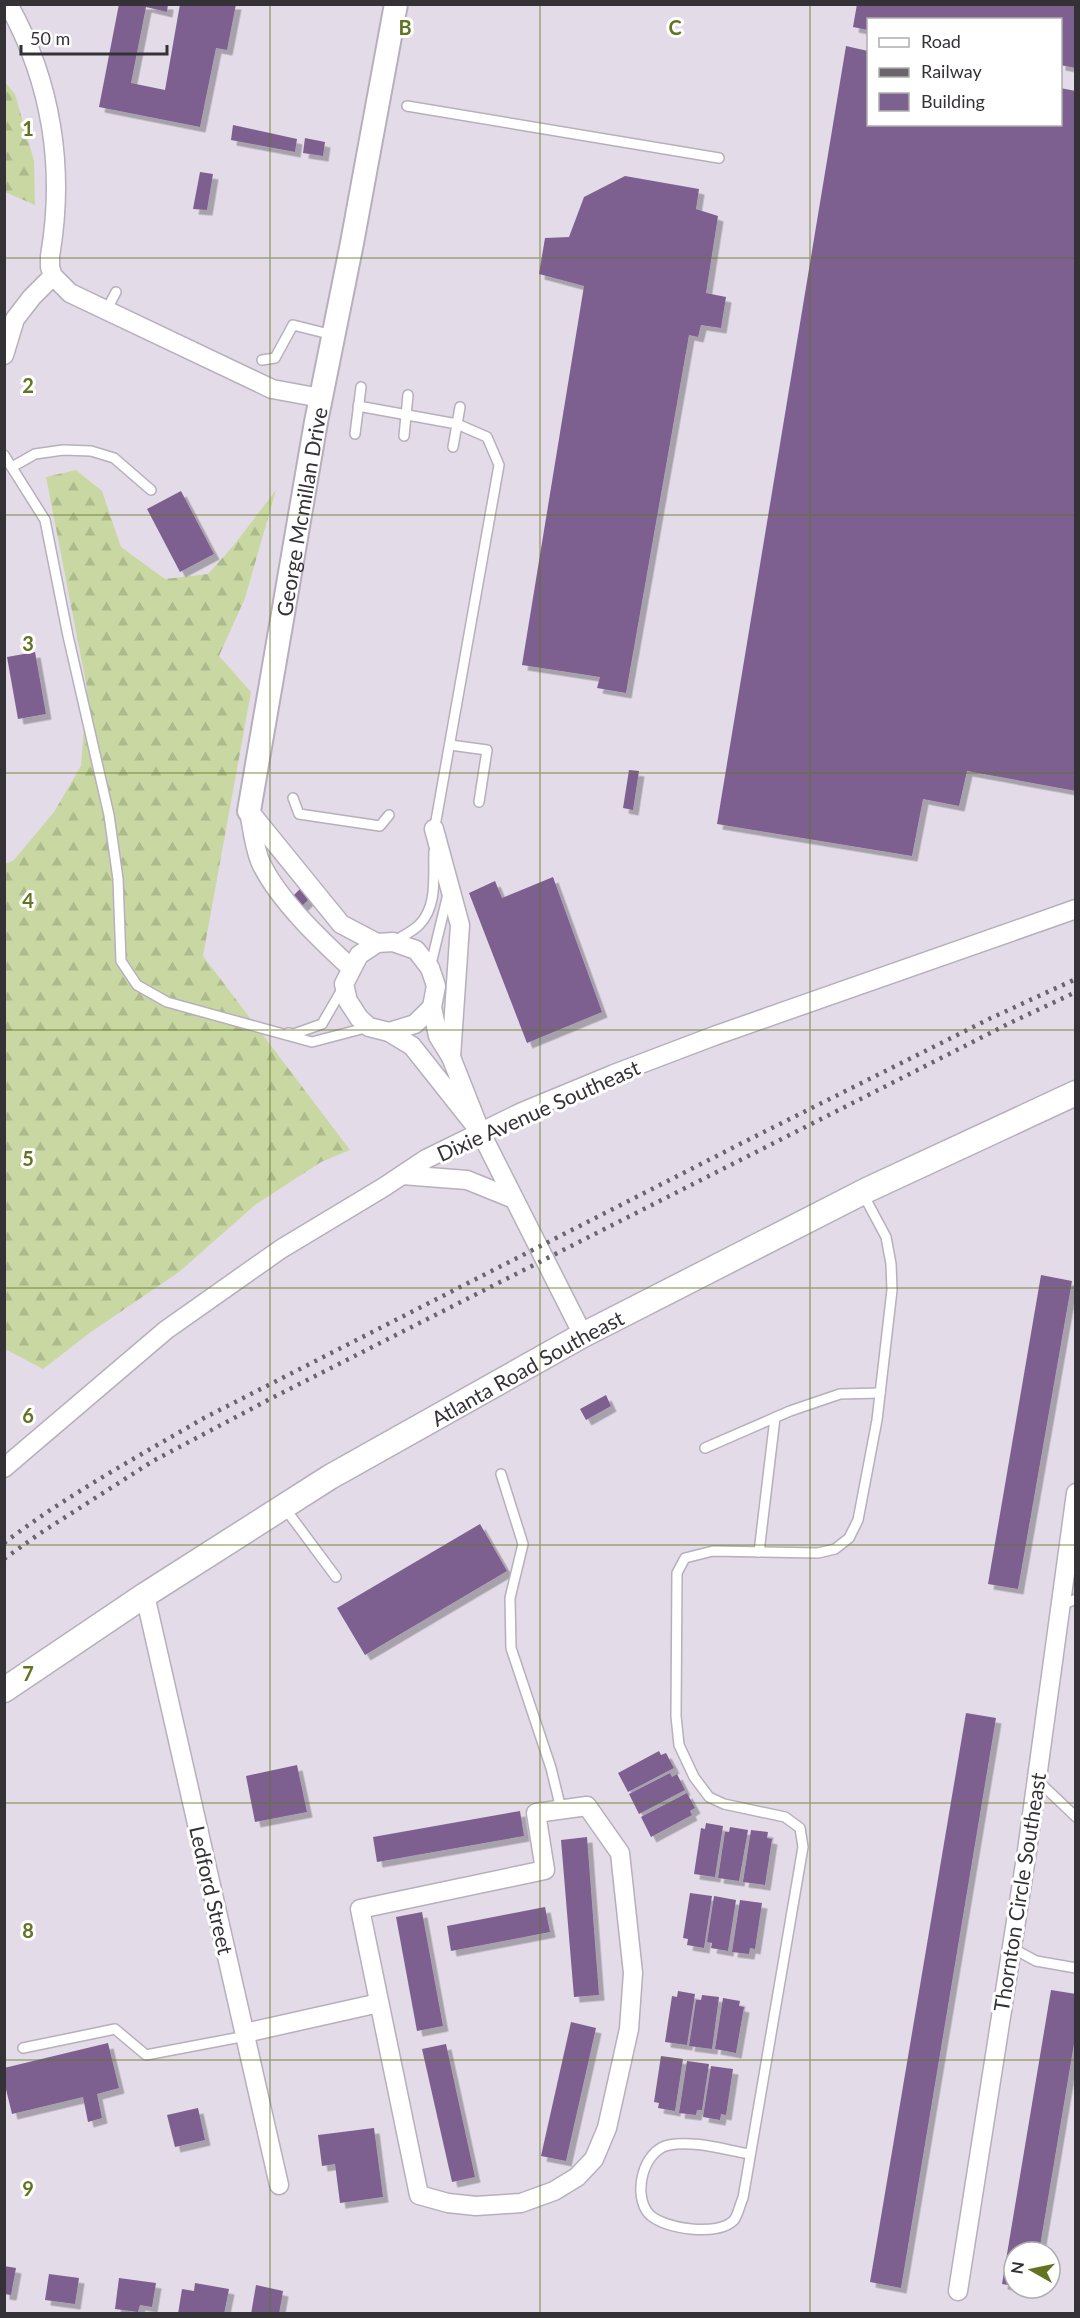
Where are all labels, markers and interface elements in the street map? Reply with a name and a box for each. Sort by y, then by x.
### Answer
text: B [398,15,412,39]
text: C [668,15,682,39]
scale bar [21,18,166,56]
legend [867,18,1062,126]
text: 50 m [30,27,70,49]
text: Road [921,30,961,52]
text: Railway [921,60,982,82]
text: Building [921,90,985,112]
text: 1 [22,116,34,140]
text: 2 [22,373,34,397]
street label: George Mcmillan Drive [270,405,331,618]
text: 3 [22,631,34,655]
text: 4 [22,888,34,912]
street label: Dixie Avenue Southeast [433,1054,644,1166]
text: 5 [22,1146,34,1170]
street label: Atlanta Road Southeast [426,1304,628,1430]
text: 6 [22,1403,34,1427]
text: 7 [22,1661,34,1685]
street label: Thornton Circle Southeast [988,1770,1050,2013]
street label: Ledford Street [185,1823,239,1957]
text: 8 [22,1918,34,1942]
text: 9 [22,2176,34,2200]
north arrow [1002,2240,1062,2300]
text: N [1006,2260,1027,2275]

